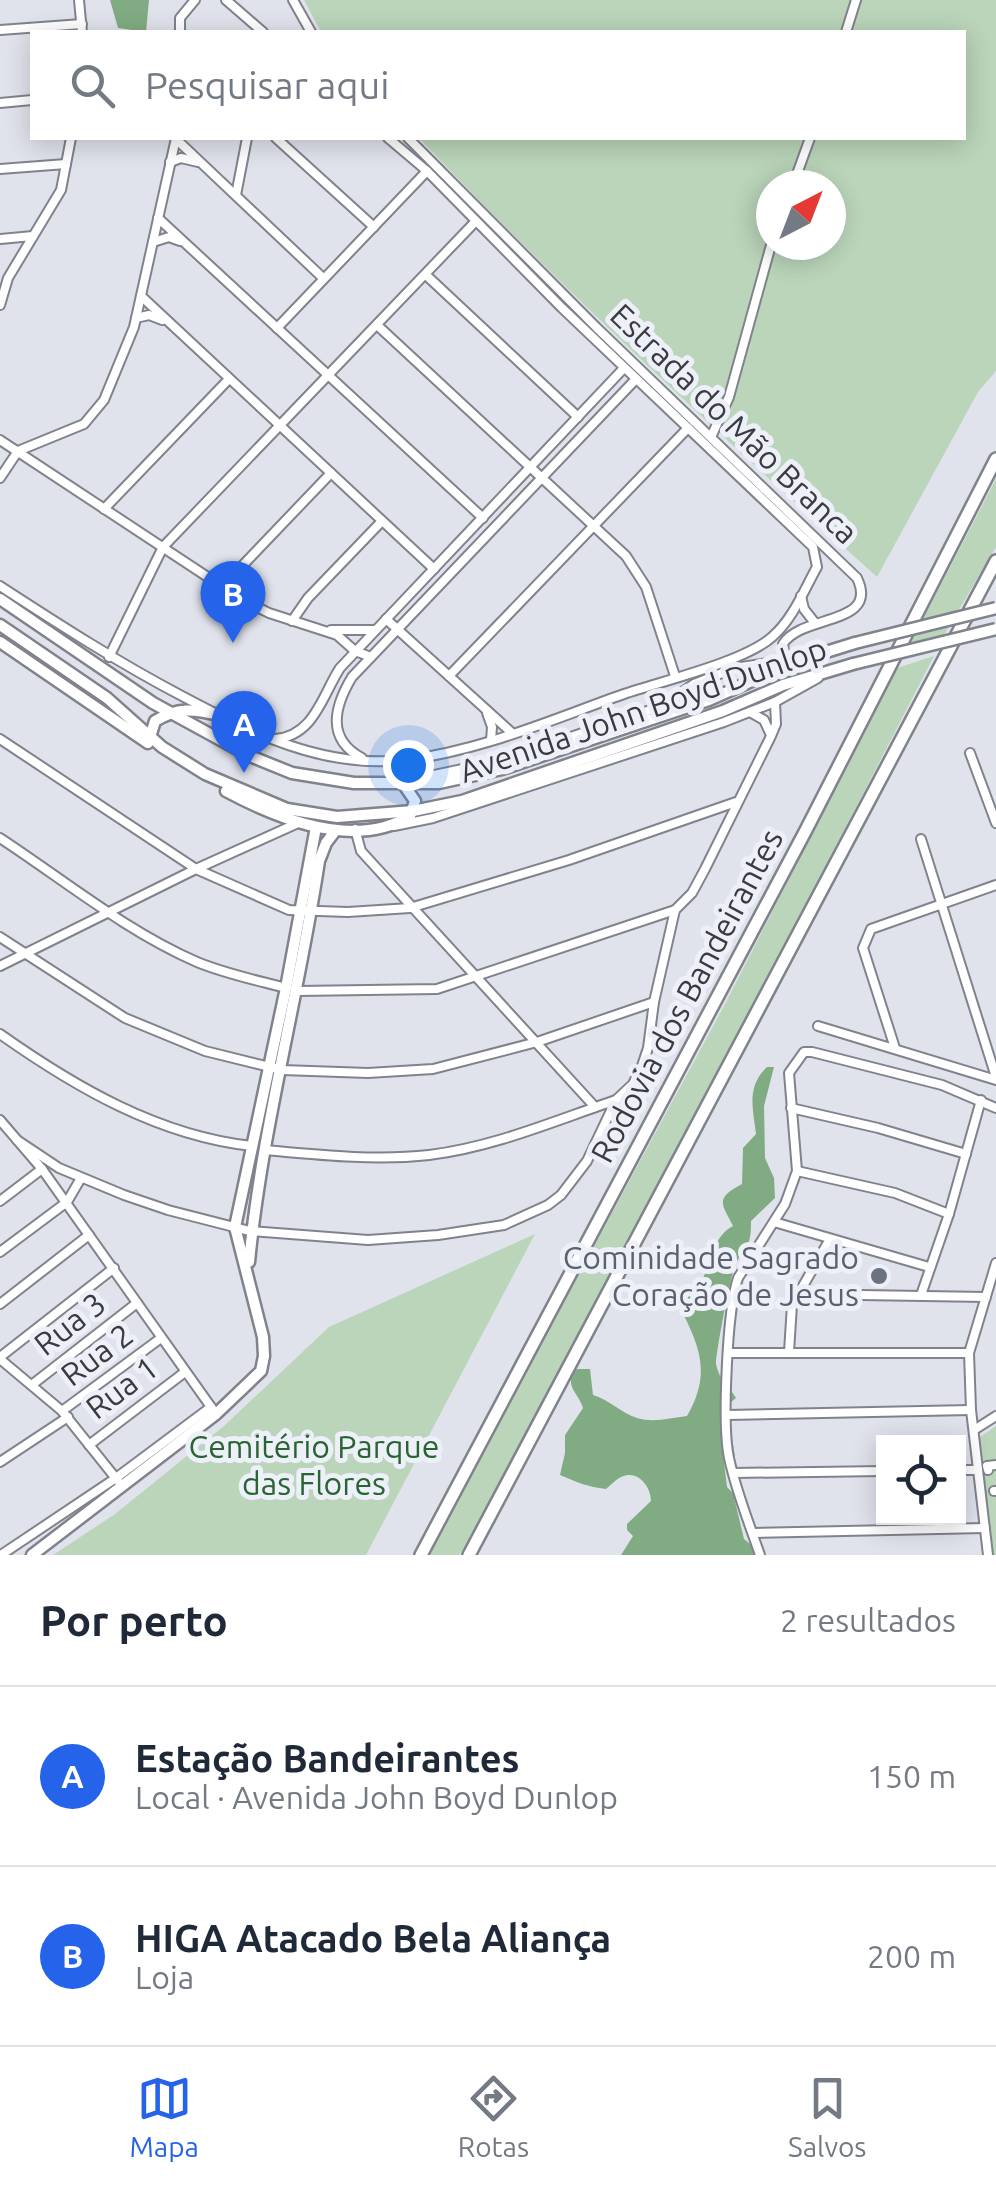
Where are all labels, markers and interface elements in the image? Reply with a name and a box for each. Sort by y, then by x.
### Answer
search box [30,30,966,140]
icon: search [65,58,120,113]
text: Pesquisar aqui [145,64,389,106]
north arrow [756,170,846,260]
street label: Estrada do Mão Branca [604,296,865,550]
pin: B [200,560,266,643]
street label: Avenida John Boyd Dunlop [454,629,831,789]
pin: A [212,690,276,773]
your location [383,740,434,791]
street label: Rodovia dos Bandeirantes [583,823,789,1168]
place label: Cominidade Sagrado Coração de Jesus [563,1239,859,1312]
marker: Cominidade Sagrado Coração de Jesus [868,1265,890,1287]
street label: Rua 3 [27,1284,112,1362]
street label: Rua 2 [54,1316,139,1393]
street label: Rua 1 [79,1349,164,1426]
park label: Cemitério Parque das Flores [189,1428,439,1501]
map controls [876,1435,966,1525]
button: locate [876,1435,966,1525]
text: Por perto [40,1597,228,1644]
text: 2 resultados [780,1602,956,1638]
text: Estação Bandeirantes [135,1737,519,1779]
text: A [61,1758,84,1794]
text: 150 m [867,1758,956,1794]
text: Local · Avenida John Boyd Dunlop [135,1779,618,1815]
text: HIGA Atacado Bela Aliança [135,1917,611,1959]
text: B [62,1938,83,1974]
text: 200 m [867,1938,956,1974]
text: Loja [135,1959,194,1995]
tab: Mapa [129,2071,199,2162]
tab: Rotas [458,2071,529,2162]
tab: Salvos [788,2071,867,2162]

